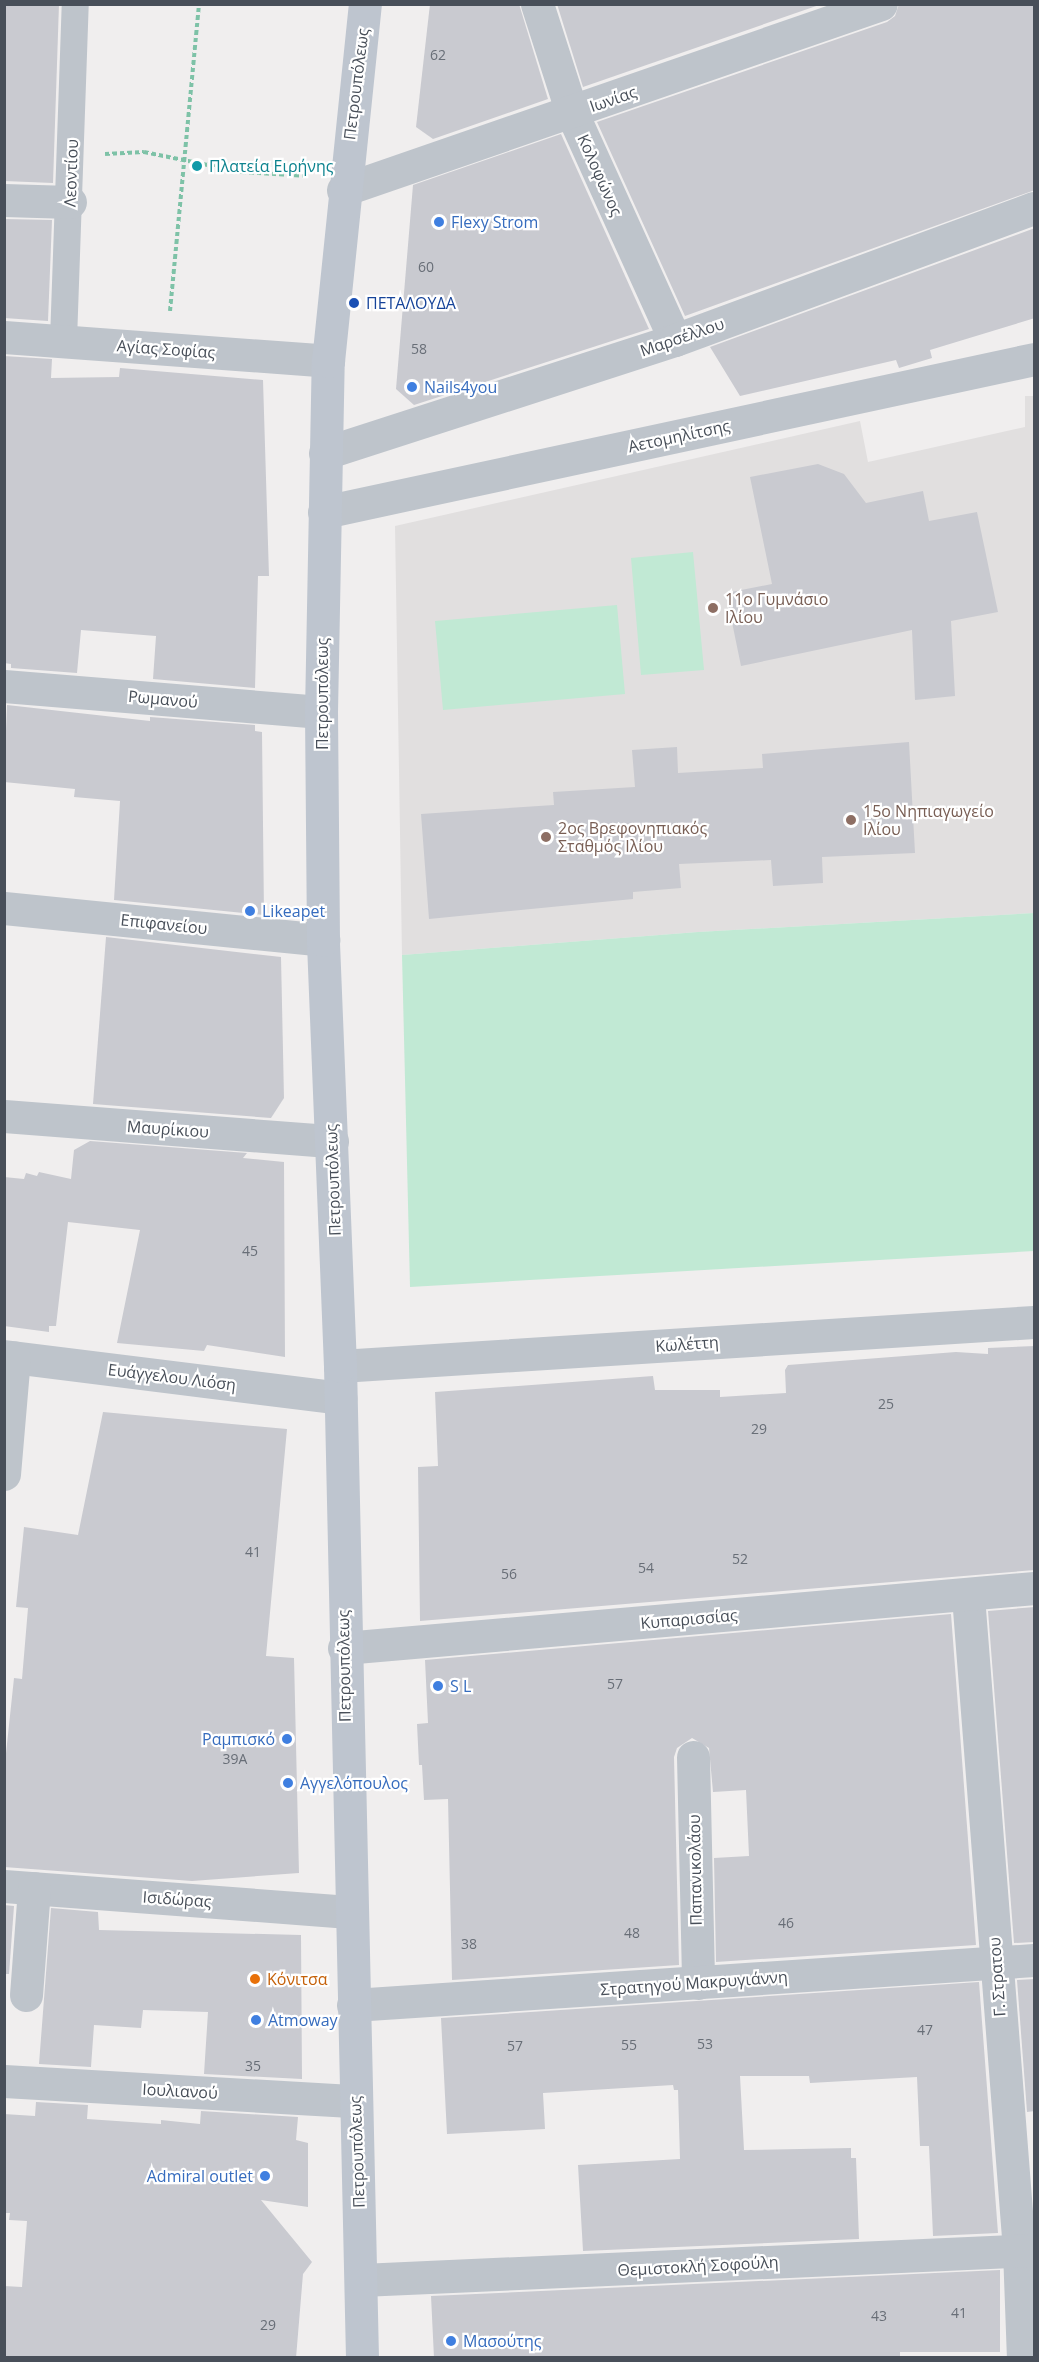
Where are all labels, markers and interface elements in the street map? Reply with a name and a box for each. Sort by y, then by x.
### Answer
street label: Πετρουπόλεως [340,27,372,141]
house number: 62 [430,47,446,63]
street label: Ιωνίας [587,82,639,116]
street label: Κολοφώνος [573,131,627,219]
street label: Λεοντίου [60,139,82,207]
place label: Πλατεία Ειρήνης [209,156,333,176]
marker: Πλατεία Ειρήνης [190,159,204,173]
place label: Flexy Strom [451,212,538,232]
marker: Flexy Strom [432,215,446,229]
house number: 60 [418,259,434,275]
place label: ΠΕΤΑΛΟΥΔΑ [366,293,456,313]
marker: ΠΕΤΑΛΟΥΔΑ [347,296,361,310]
street label: Μαρσέλλου [637,314,727,360]
street label: Αγίας Σοφίας [116,336,216,362]
house number: 58 [411,341,427,357]
place label: Nails4you [424,377,497,397]
marker: Nails4you [405,380,419,394]
street label: Αετομηλίτσης [626,416,732,456]
place label: 11ο Γυμνάσιο Ιλίου [725,589,828,627]
marker: 11ο Γυμνάσιο Ιλίου [706,601,720,615]
street label: Πετρουπόλεως [312,638,332,750]
street label: Ρωμανού [127,686,199,712]
place label: 15ο Νηπιαγωγείο Ιλίου [863,801,994,839]
marker: 15ο Νηπιαγωγείο Ιλίου [844,813,858,827]
place label: 2ος Βρεφονηπιακός Σταθμός Ιλίου [558,818,707,856]
marker: 2ος Βρεφονηπιακός Σταθμός Ιλίου [539,830,553,844]
place label: Likeapet [262,901,325,921]
marker: Likeapet [243,904,257,918]
street label: Επιφανείου [120,910,208,938]
street label: Μαυρίκιου [126,1117,210,1141]
street label: Πετρουπόλεως [321,1124,345,1236]
house number: 45 [242,1243,258,1259]
street label: Κωλέττη [655,1332,719,1356]
street label: Ευάγγελου Λιόση [107,1360,237,1394]
house number: 25 [878,1396,894,1412]
house number: 29 [751,1421,767,1437]
house number: 41 [245,1544,261,1560]
house number: 52 [732,1551,748,1567]
house number: 54 [638,1560,654,1576]
house number: 56 [501,1566,517,1582]
street label: Κυπαρισσίας [640,1605,738,1633]
street label: Πετρουπόλεως [333,1610,355,1722]
place label: S L [450,1676,471,1696]
house number: 57 [607,1676,623,1692]
marker: S L [431,1679,445,1693]
place label: Ραμπισκό [202,1729,275,1749]
marker: Ραμπισκό [280,1732,294,1746]
house number: 39Α [223,1751,247,1767]
place label: Αγγελόπουλος [300,1773,408,1793]
marker: Αγγελόπουλος [281,1776,295,1790]
street label: Παπανικολάου [684,1814,706,1926]
street label: Ισιδώρας [142,1887,212,1911]
house number: 46 [778,1915,794,1931]
house number: 48 [624,1925,640,1941]
house number: 38 [461,1936,477,1952]
street label: Γ. Στρατου [985,1937,1009,2017]
street label: Στρατηγού Μακρυγιάννη [600,1967,788,1999]
place label: Κόνιτσα [267,1969,328,1989]
marker: Κόνιτσα [248,1972,262,1986]
place label: Atmoway [268,2010,338,2030]
marker: Atmoway [249,2013,263,2027]
house number: 47 [917,2022,933,2038]
house number: 53 [697,2036,713,2052]
house number: 55 [621,2037,637,2053]
house number: 57 [507,2038,523,2054]
house number: 35 [245,2058,261,2074]
street label: Ιουλιανού [142,2079,218,2103]
street label: Πετρουπόλεως [345,2096,369,2208]
place label: Admiral outlet [147,2166,253,2186]
marker: Admiral outlet [258,2169,272,2183]
street label: Θεμιστοκλή Σοφούλη [617,2252,779,2280]
house number: 41 [951,2305,967,2321]
house number: 43 [871,2308,887,2324]
house number: 29 [260,2317,276,2333]
place label: Μασούτης [463,2331,541,2351]
marker: Μασούτης [444,2334,458,2348]

